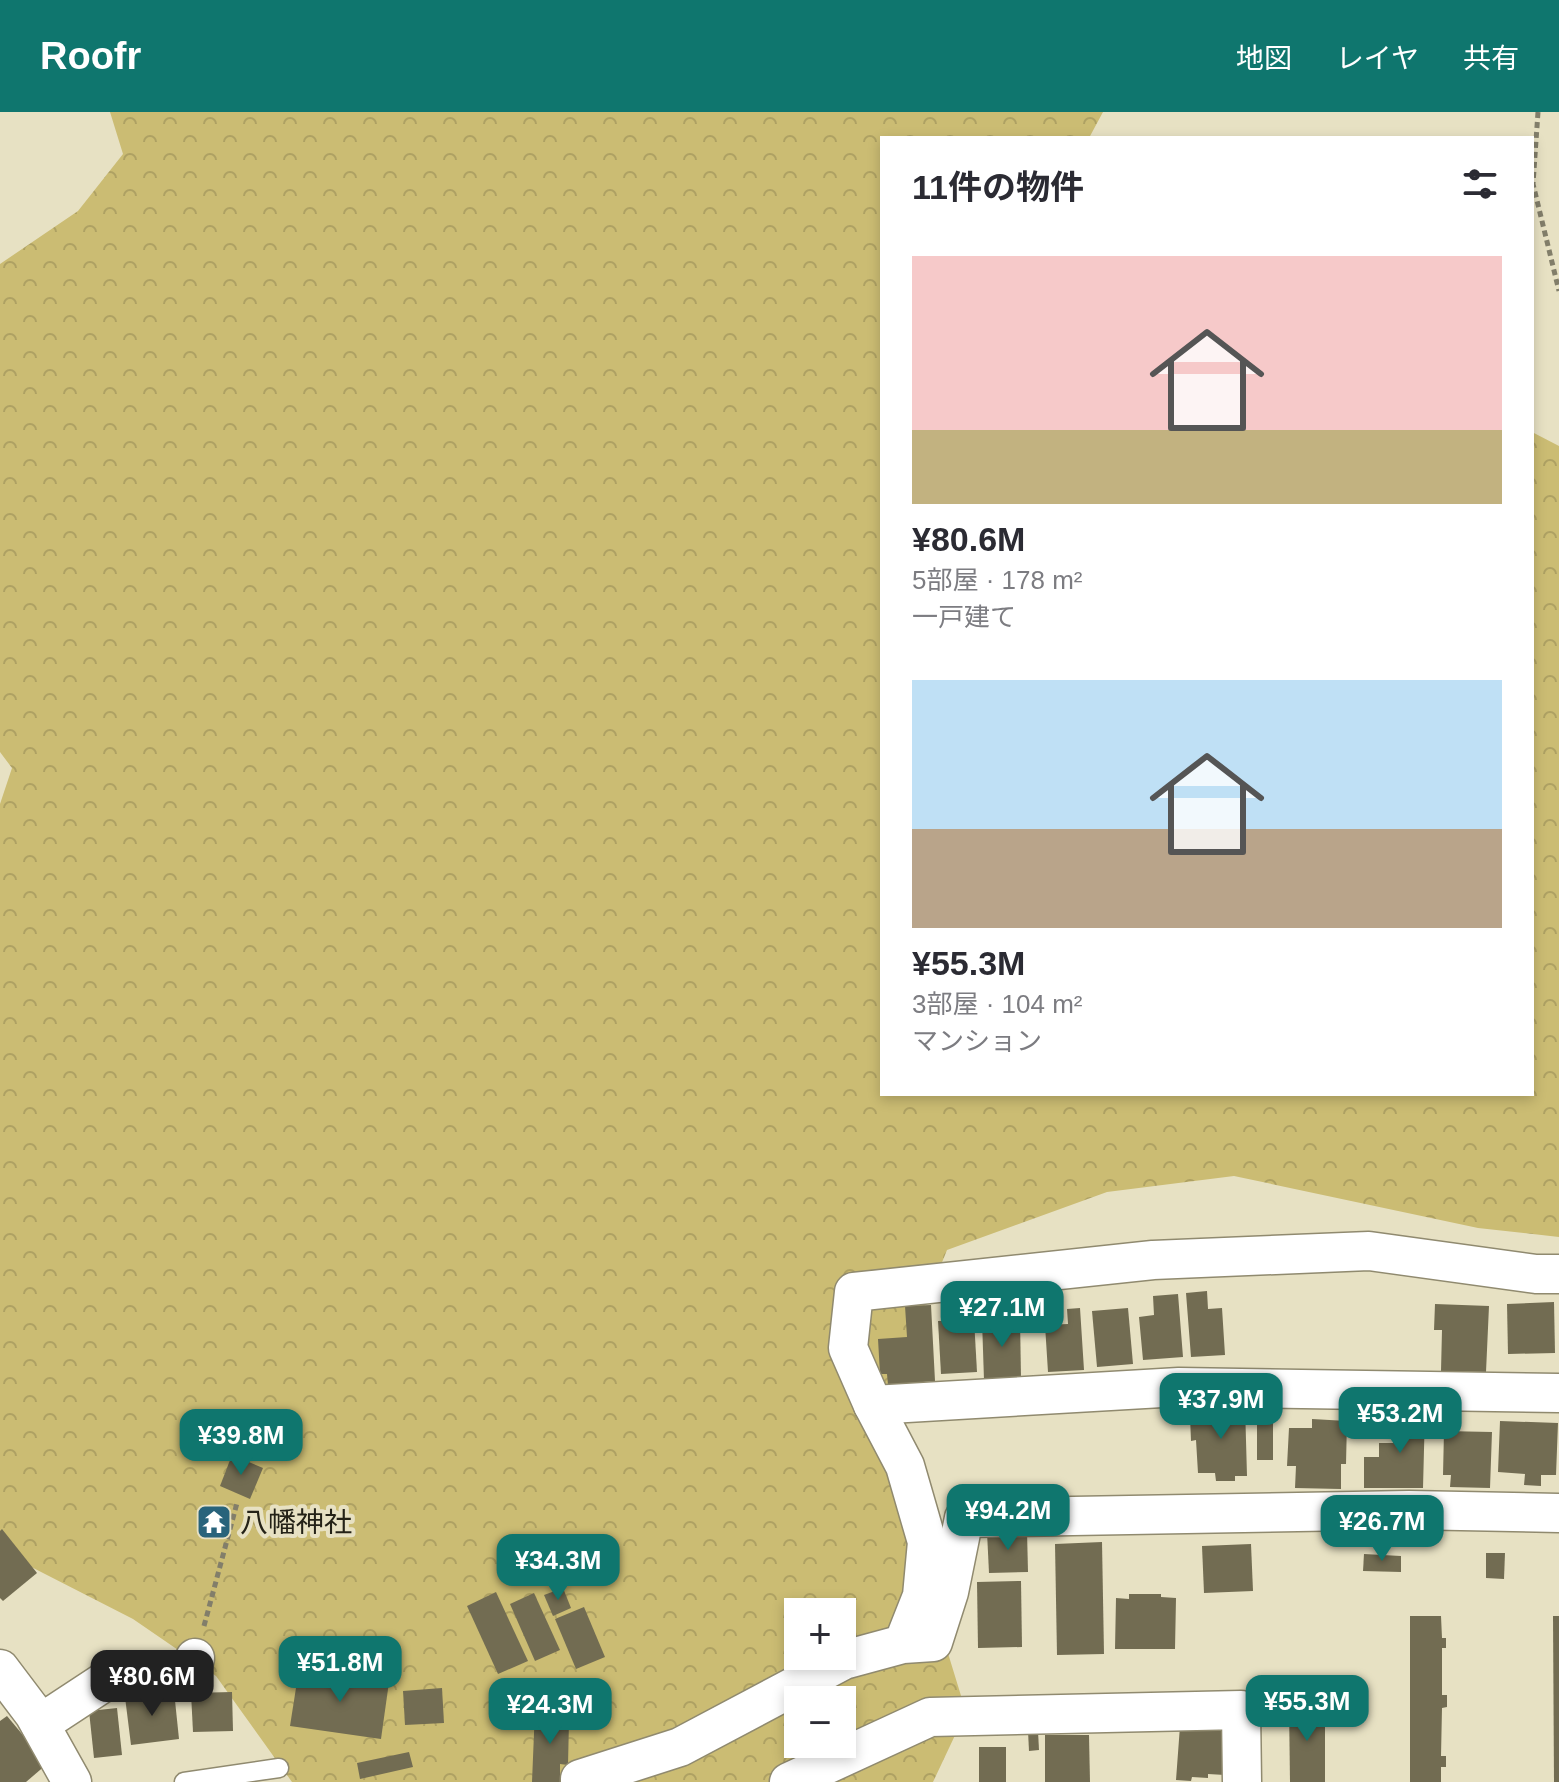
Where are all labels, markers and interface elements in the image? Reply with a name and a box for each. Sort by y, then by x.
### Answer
text: Roofr [40,35,141,77]
text: 地図 [1236,43,1292,74]
text: レイヤ [1336,43,1419,74]
text: 共有 [1463,43,1519,74]
icon: filters [1458,162,1502,206]
text: 11件の物件 [912,168,1084,206]
icon: home [1135,308,1279,452]
text: ¥80.6M [912,520,1025,558]
text: 5部屋 · 178 m² [912,565,1083,595]
text: 一戸建て [912,602,1016,632]
icon: home [1135,732,1279,876]
text: ¥55.3M [912,944,1025,982]
text: 3部屋 · 104 m² [912,989,1083,1019]
text: マンション [912,1026,1042,1056]
pin: ¥27.1M [937,1281,1067,1349]
text: ¥27.1M [959,1292,1045,1322]
pin: ¥37.9M [1156,1373,1286,1441]
text: ¥37.9M [1178,1384,1264,1414]
pin: ¥53.2M [1335,1387,1465,1455]
text: ¥53.2M [1357,1398,1443,1428]
pin: ¥39.8M [176,1409,306,1477]
text: ¥39.8M [198,1420,284,1450]
pin: ¥94.2M [943,1484,1073,1552]
text: ¥94.2M [965,1495,1051,1525]
pin: ¥26.7M [1317,1495,1447,1563]
temple icon: 八幡神社 [195,1503,233,1541]
text: ¥26.7M [1339,1506,1425,1536]
place label: 八幡神社 [240,1507,352,1538]
pin: ¥34.3M [493,1534,623,1602]
text: ¥34.3M [515,1545,601,1575]
map controls [784,1598,856,1758]
button: + [784,1598,856,1670]
pin: ¥51.8M [275,1636,405,1704]
text: ¥51.8M [297,1647,383,1677]
pin: ¥80.6M [87,1650,217,1718]
text: ¥80.6M [109,1661,195,1691]
pin: ¥55.3M [1242,1675,1372,1743]
pin: ¥24.3M [485,1678,615,1746]
button: − [784,1686,856,1758]
text: ¥55.3M [1264,1686,1350,1716]
text: ¥24.3M [507,1689,593,1719]

